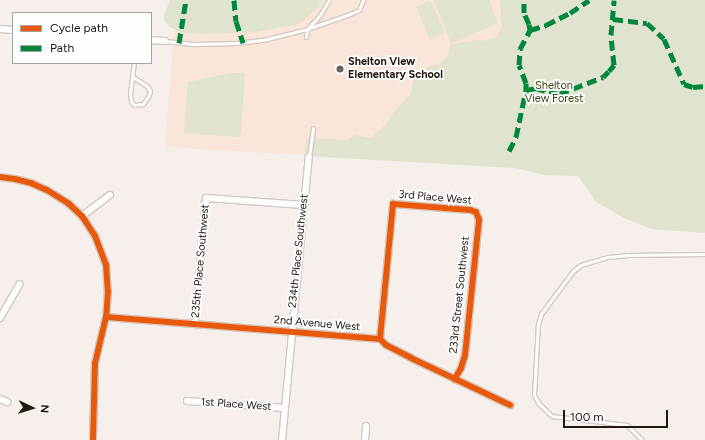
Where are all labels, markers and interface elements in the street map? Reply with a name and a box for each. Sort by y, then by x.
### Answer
legend [12,12,152,64]
text: Cycle path [50,21,108,35]
text: Path [50,41,74,55]
place label: Shelton View Elementary School [348,56,443,82]
marker: Shelton View Elementary School [335,64,345,74]
park label: Shelton View Forest [525,80,583,106]
street label: 3rd Place West [398,188,472,208]
street label: 234th Place Southwest [286,193,312,309]
street label: 235th Place Southwest [189,204,213,318]
street label: 233rd Street Southwest [447,236,473,354]
street label: 2nd Avenue West [273,314,361,334]
north arrow [12,388,52,428]
street label: 1st Place West [200,396,272,414]
scale bar [565,402,670,428]
text: N [38,404,51,414]
text: 100 m [570,410,604,424]

